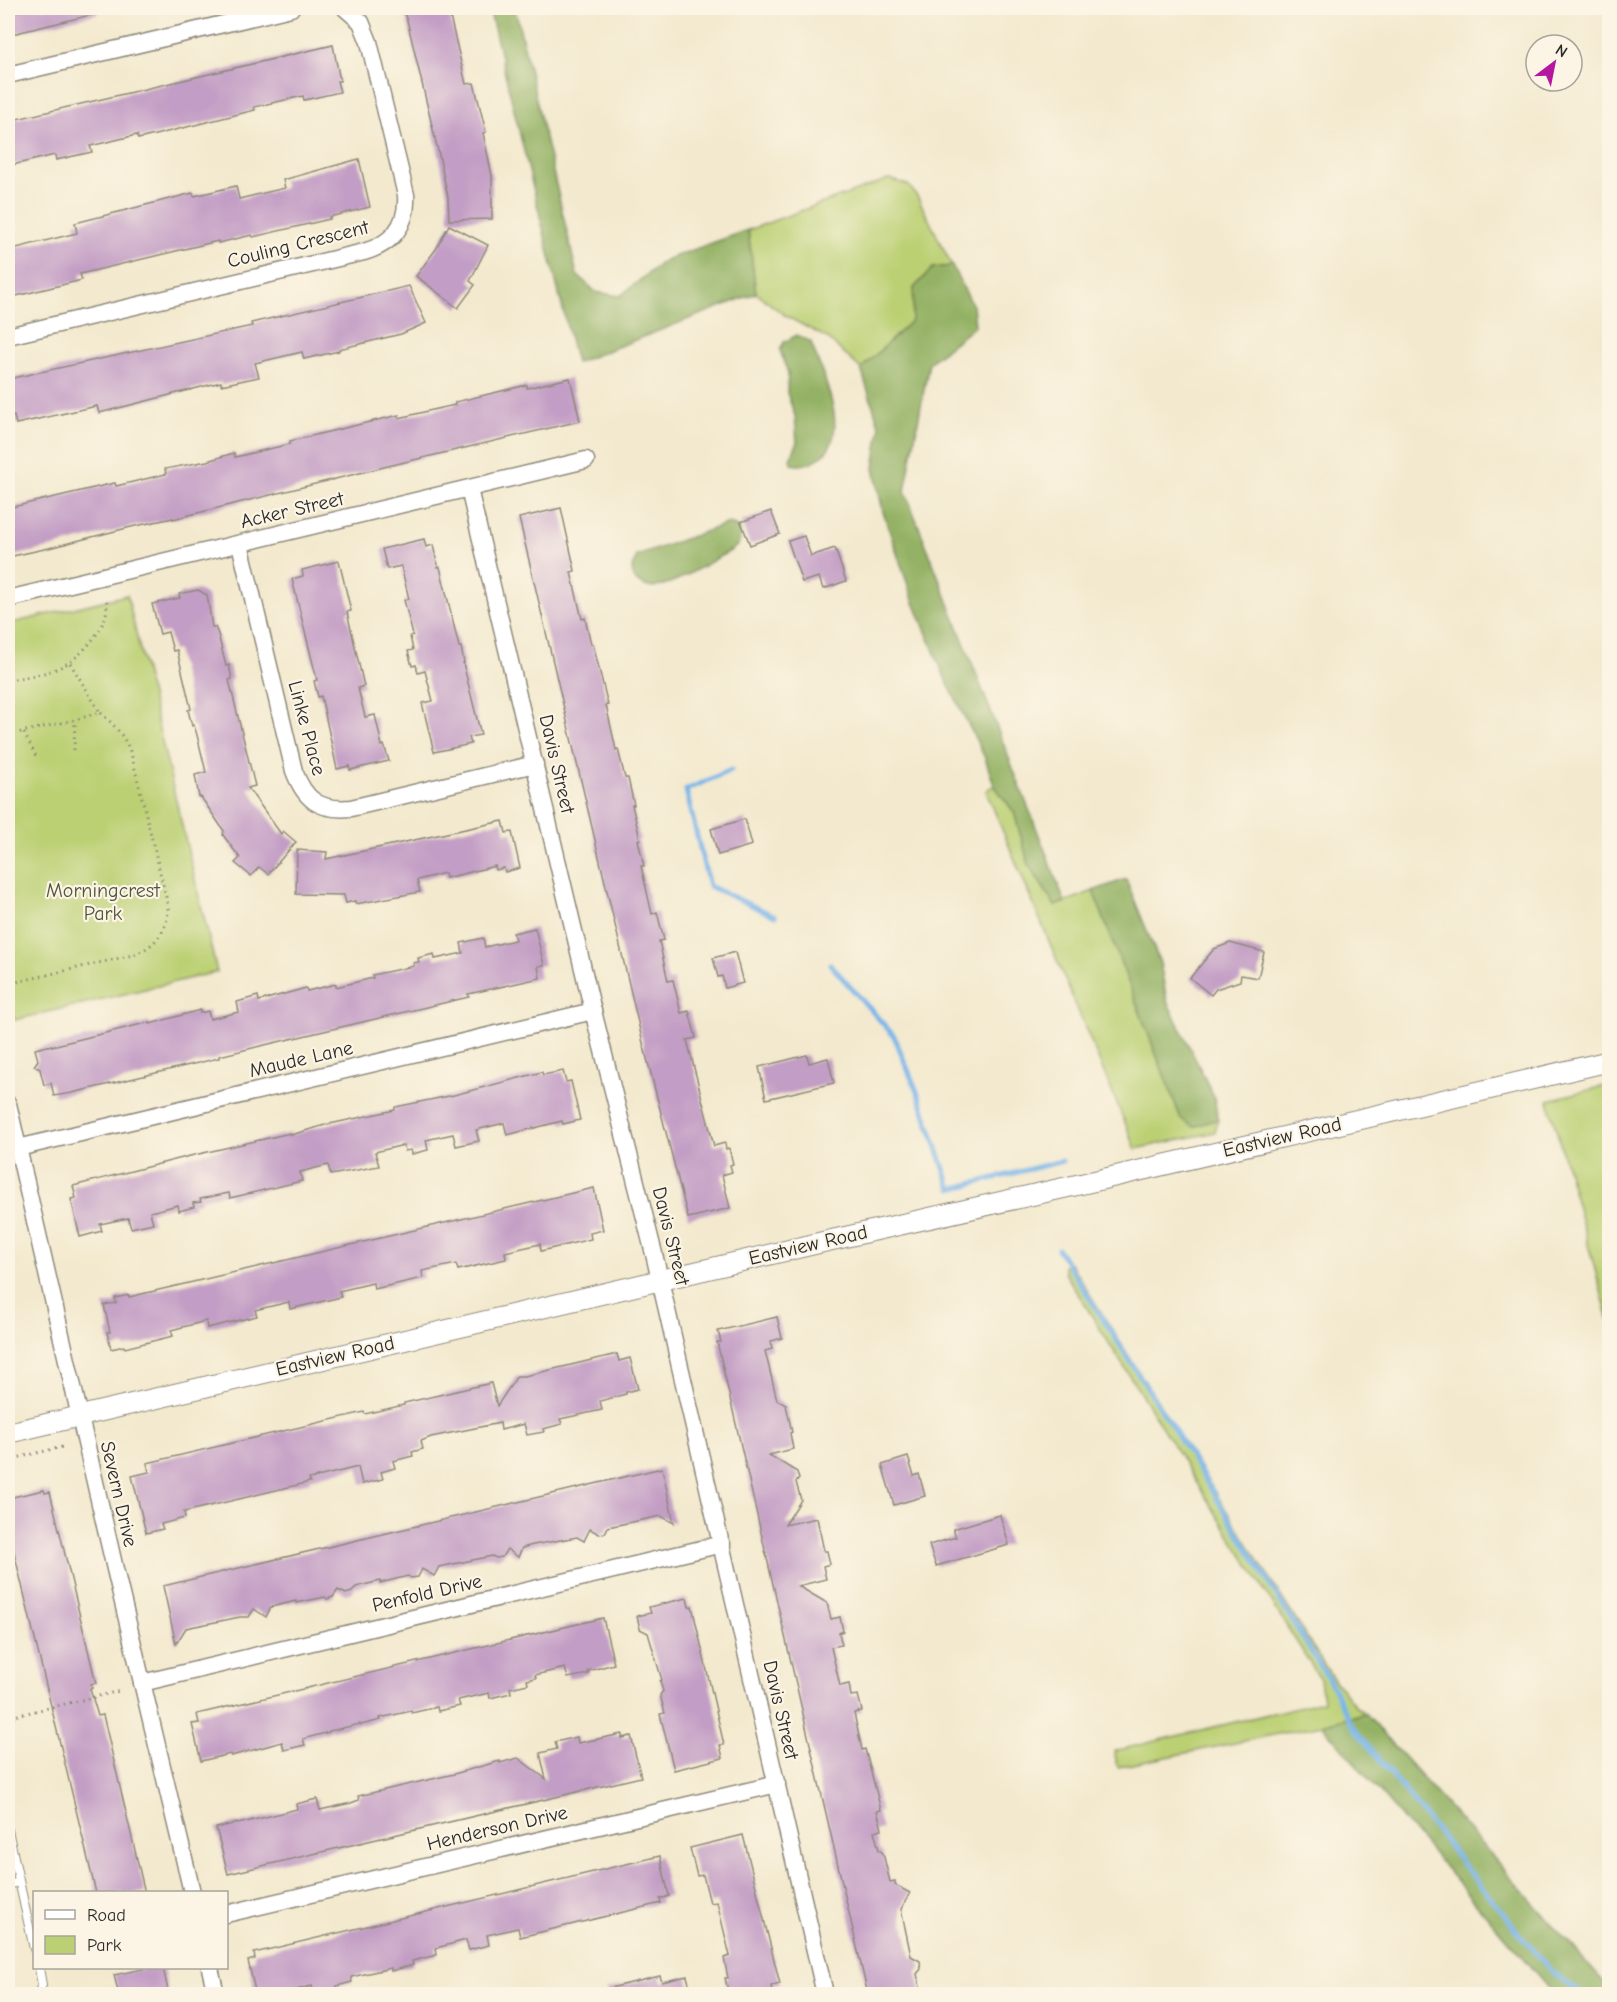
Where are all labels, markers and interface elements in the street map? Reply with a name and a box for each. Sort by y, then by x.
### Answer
north arrow [1524,33,1584,93]
text: N [1552,41,1571,62]
street label: Couling Crescent [225,215,372,273]
street label: Acker Street [238,487,347,533]
street label: Linke Place [283,678,331,778]
street label: Davis Street [534,712,580,817]
park label: Morningcrest Park [46,879,161,925]
street label: Maude Lane [247,1036,355,1082]
street label: Eastview Road [1220,1112,1344,1162]
street label: Davis Street [648,1184,695,1289]
street label: Eastview Road [746,1220,870,1270]
street label: Eastview Road [273,1331,397,1381]
street label: Severn Drive [96,1439,142,1549]
street label: Penfold Drive [370,1569,484,1617]
street label: Davis Street [758,1658,804,1763]
street label: Henderson Drive [424,1801,570,1855]
legend [33,1891,228,1969]
text: Road [87,1905,126,1926]
text: Park [87,1935,122,1956]

